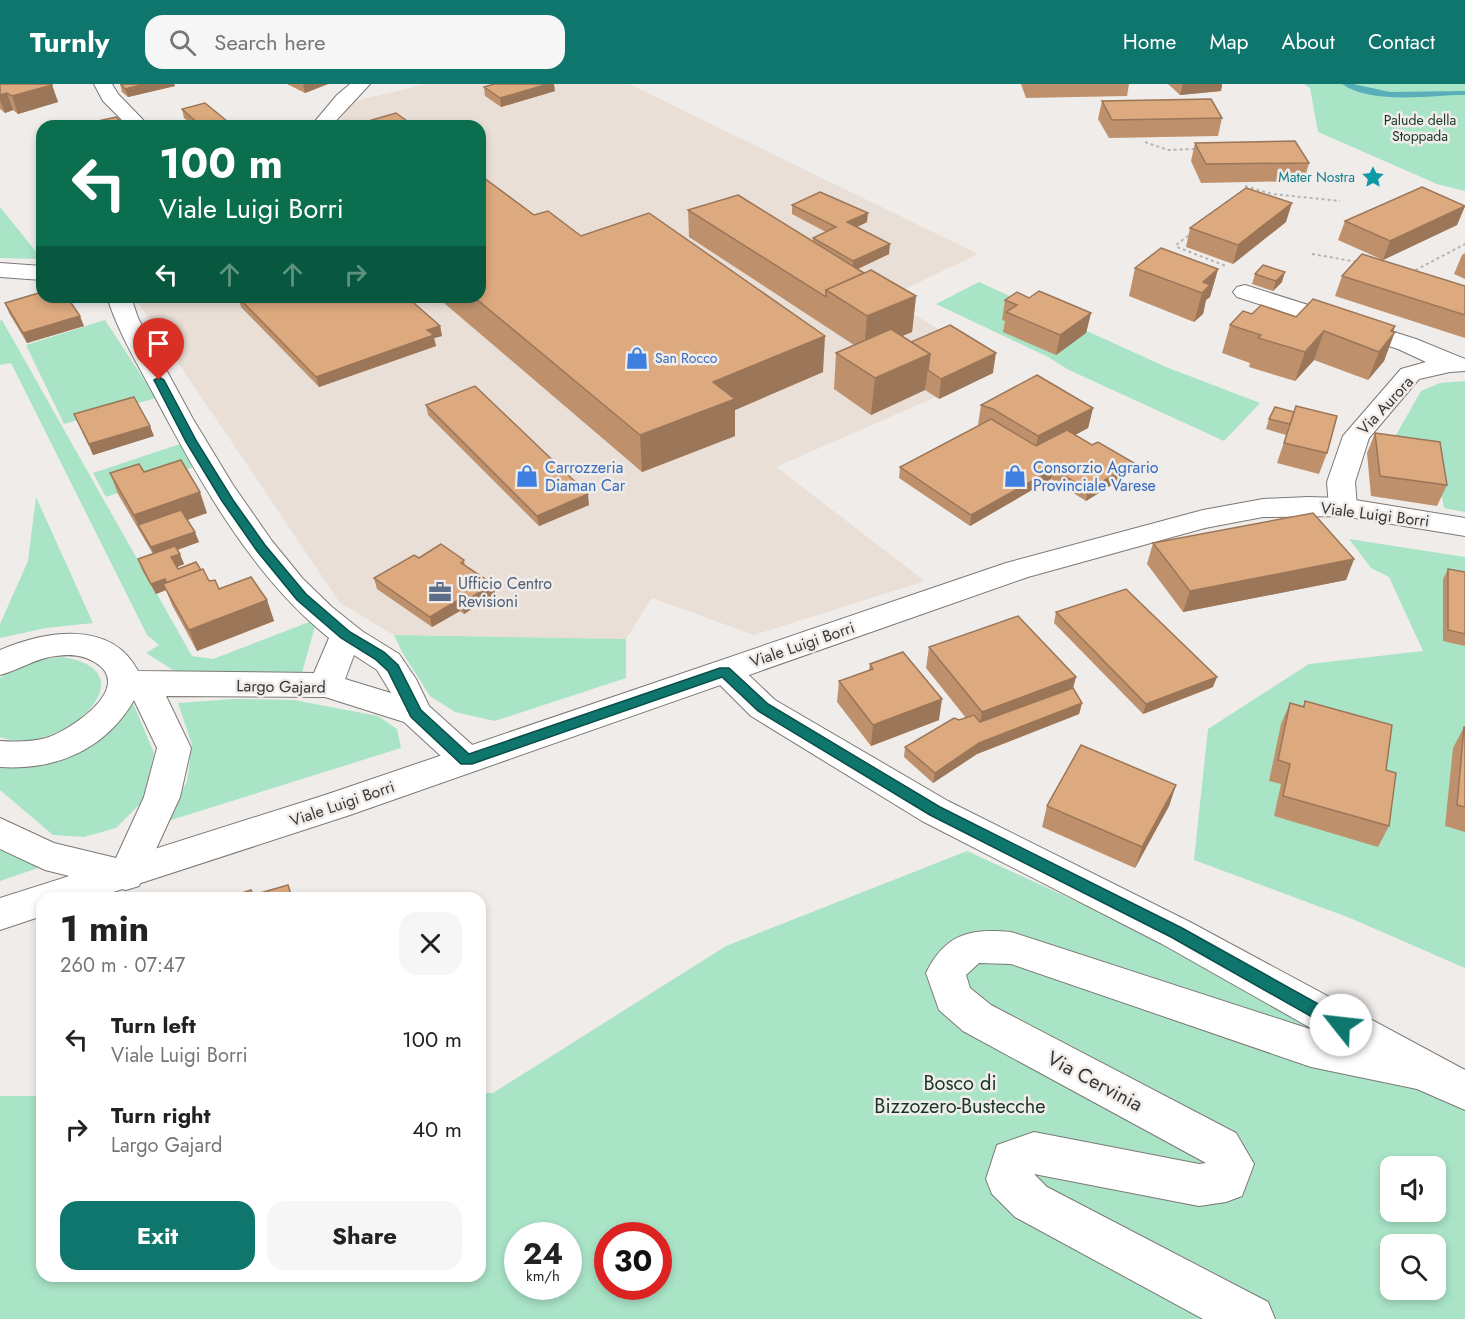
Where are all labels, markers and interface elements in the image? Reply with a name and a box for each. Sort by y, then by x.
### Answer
search box [145,15,565,69]
text: Turnly [30,22,109,63]
icon: search [166,26,199,59]
text: Search here [214,26,326,58]
text: Home [1123,27,1176,57]
text: Map [1209,27,1249,57]
text: About [1282,27,1335,57]
text: Contact [1368,27,1435,57]
park label: Palude della Stoppada [1384,110,1456,146]
text: 100 m [159,133,283,194]
icon: left [60,144,138,222]
place icon: Mater Nostra [1360,164,1386,190]
place label: Mater Nostra [1278,167,1355,187]
text: Viale Luigi Borri [159,189,344,228]
icon: left [150,258,183,291]
icon: ahead [213,258,246,291]
icon: ahead [276,258,309,291]
icon: right [339,258,372,291]
pin [133,318,184,380]
icon: arrive [142,327,175,360]
shop icon: San Rocco [624,345,650,371]
place label: San Rocco [655,348,718,368]
street label: Via Aurora [1352,371,1419,440]
place label: Carrozzeria Diaman Car [545,456,626,497]
place label: Consorzio Agrario Provinciale Varese [1033,456,1159,497]
shop icon: Carrozzeria Diaman Car [514,463,540,489]
shop icon: Consorzio Agrario Provinciale Varese [1002,463,1028,489]
street label: Viale Luigi Borri [1319,496,1431,533]
place label: Ufficio Centro Revisioni [458,572,552,613]
office icon: Ufficio Centro Revisioni [427,579,453,605]
street label: Viale Luigi Borri [747,616,858,673]
street label: Largo Gajard [236,674,326,699]
street label: Viale Luigi Borri [287,775,398,832]
text: 1 min [60,902,149,954]
button: close [399,912,462,975]
text: 260 m · 07:47 [60,951,185,980]
position arrow [1309,993,1373,1057]
text: Turn left [111,1009,196,1041]
icon: left [60,1023,93,1056]
text: 100 m [402,1023,462,1055]
text: Viale Luigi Borri [111,1041,248,1070]
street label: Via Cervinia [1042,1044,1148,1119]
park label: Bosco di Bizzozero-Bustecche [874,1069,1046,1121]
text: Turn right [111,1099,211,1131]
icon: right [60,1113,93,1146]
text: 40 m [412,1113,462,1145]
text: Largo Gajard [111,1131,223,1160]
map controls [1380,1156,1446,1300]
button: sound [1380,1156,1446,1222]
button: Exit [60,1201,255,1270]
button: Share [267,1201,462,1270]
speed limit sign: 30 [594,1222,672,1300]
text: 24 [523,1232,563,1275]
button: search [1380,1234,1446,1300]
text: km/h [526,1265,560,1287]

